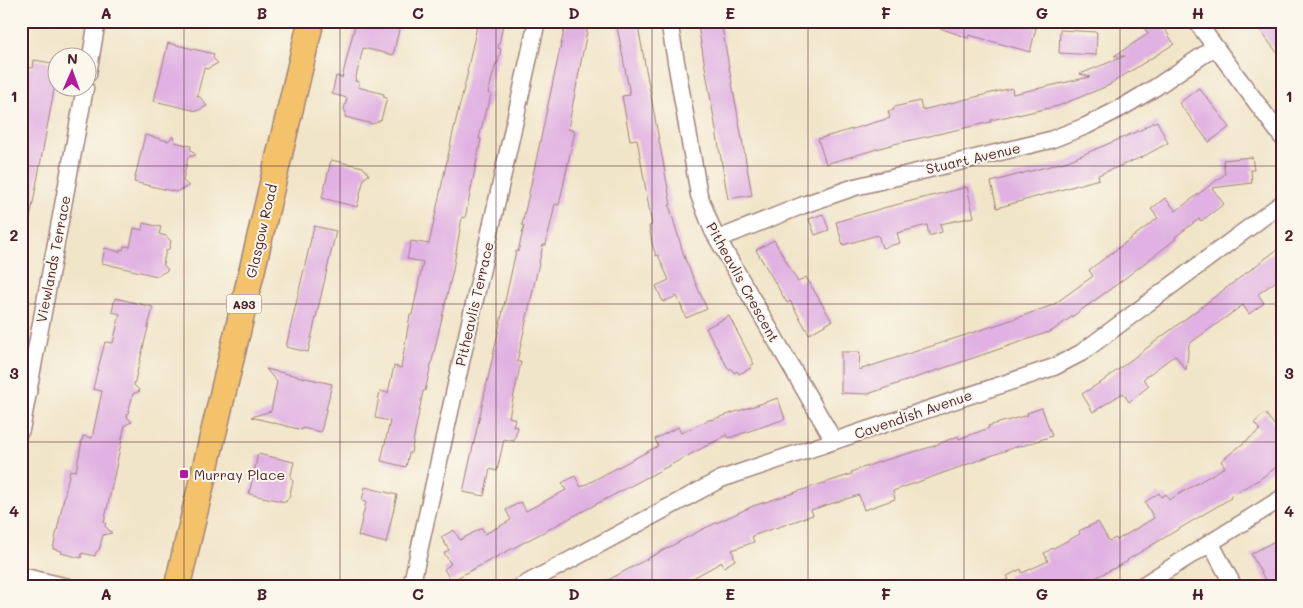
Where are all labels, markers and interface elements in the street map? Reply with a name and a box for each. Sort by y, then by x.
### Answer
text: A [100,2,112,23]
text: B [257,2,267,23]
text: C [412,2,424,23]
text: D [568,2,580,23]
text: E [725,2,735,23]
text: F [881,2,891,23]
text: G [1036,2,1048,23]
text: H [1192,2,1204,23]
north arrow [48,48,98,98]
text: N [67,49,78,68]
text: 1 [10,85,18,106]
text: 1 [1285,85,1293,106]
street label: Stuart Avenue [924,138,1022,178]
street label: Glasgow Road [241,182,281,280]
street label: Viewlands Terrace [31,194,75,324]
street label: Pitheavlis Crescent [702,219,784,345]
text: 2 [10,224,19,245]
text: 2 [1285,224,1294,245]
street label: Pitheavlis Terrace [450,240,498,368]
road number: A93 [226,294,262,314]
text: 3 [9,362,19,383]
text: 3 [1284,362,1294,383]
street label: Cavendish Avenue [852,385,974,443]
place label: Murray Place [194,465,285,484]
marker: Murray Place [178,468,190,480]
text: 4 [9,500,19,521]
text: 4 [1284,500,1294,521]
text: A [100,583,112,604]
text: B [257,583,267,604]
text: C [412,583,424,604]
text: D [568,583,580,604]
text: E [725,583,735,604]
text: F [881,583,891,604]
text: G [1036,583,1048,604]
text: H [1192,583,1204,604]

